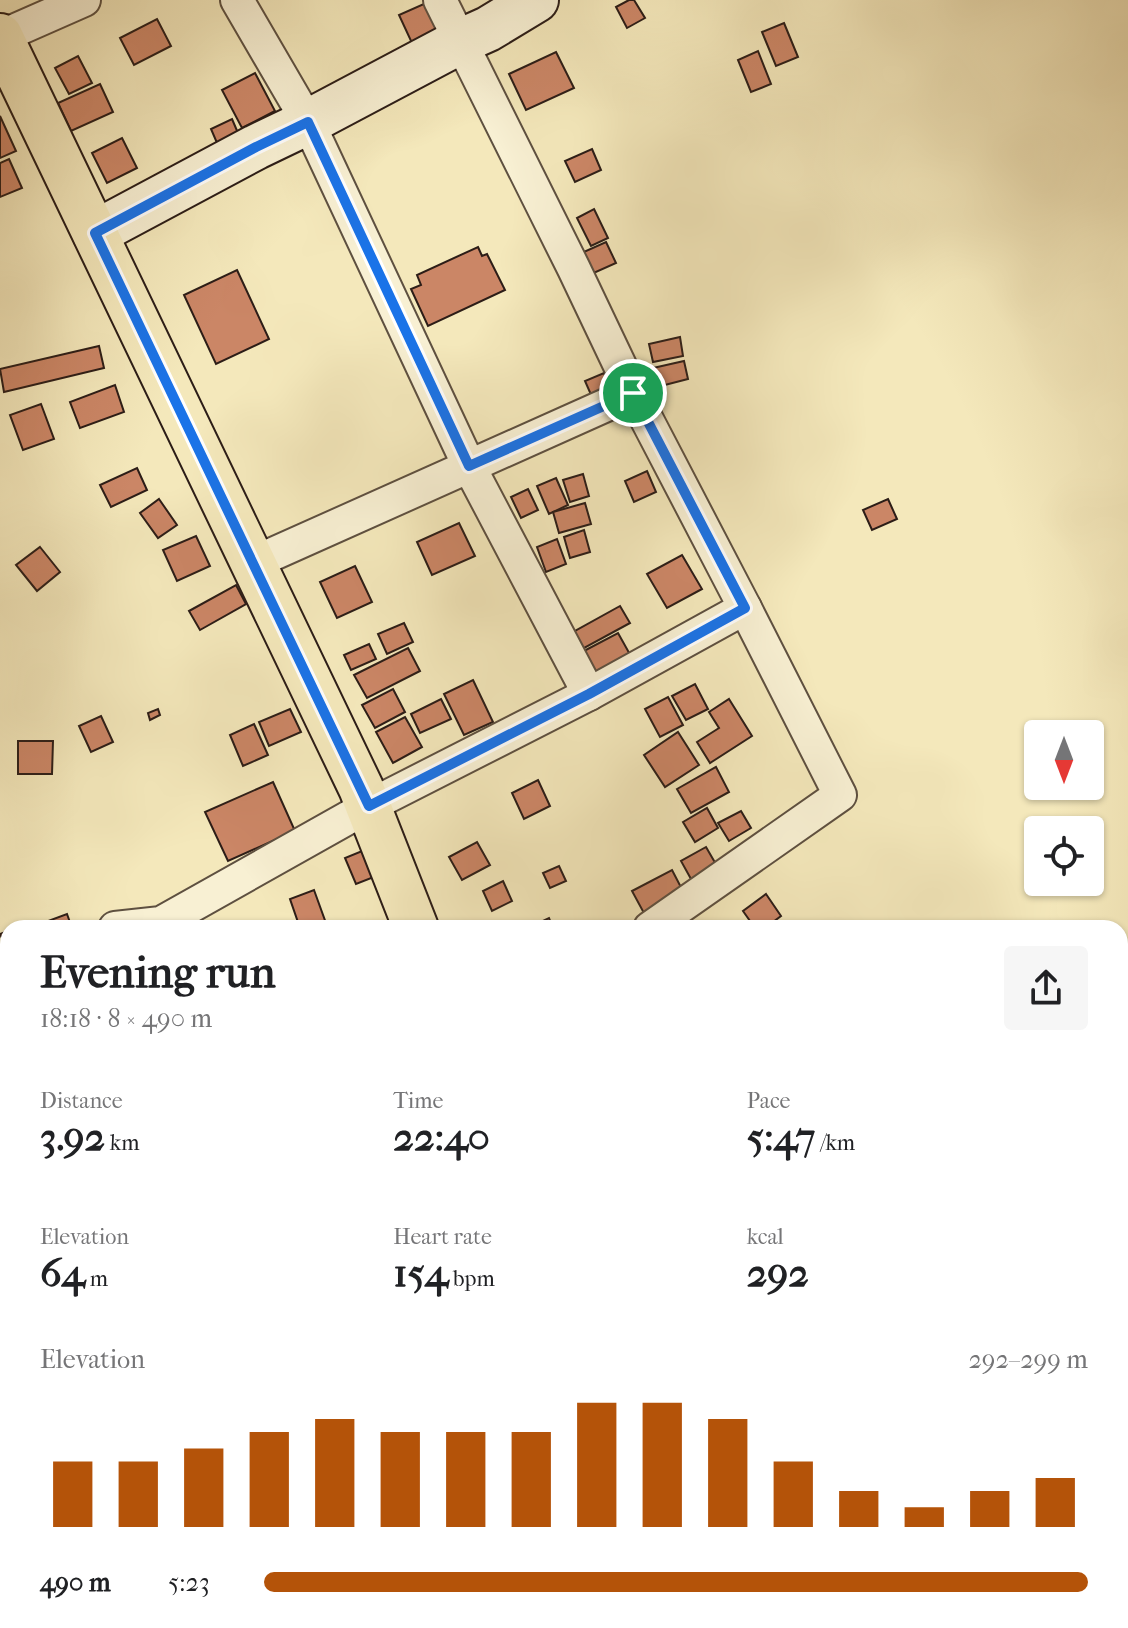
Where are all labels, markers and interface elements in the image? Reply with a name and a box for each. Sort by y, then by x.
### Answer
pin [599,359,667,427]
icon: arrive [611,371,655,415]
north arrow [1024,720,1104,800]
map controls [1024,720,1104,896]
button: locate [1024,816,1104,896]
button: share [1004,946,1088,1030]
text: Evening run [40,947,275,998]
text: 18:18 · 8 × 490 m [40,1003,212,1034]
text: Distance [40,1088,123,1114]
text: Time [393,1088,443,1114]
text: Pace [747,1088,790,1114]
text: 3.92 [40,1114,105,1160]
text: 22:40 [393,1114,490,1160]
text: 5:47 [747,1114,815,1160]
text: km [105,1130,139,1156]
text: /km [815,1130,855,1156]
text: Elevation [40,1224,129,1250]
text: Heart rate [393,1224,492,1250]
text: kcal [747,1224,784,1250]
text: 64 [40,1250,85,1296]
text: 154 [393,1250,448,1296]
text: 292 [747,1250,809,1296]
text: m [85,1266,108,1292]
text: bpm [448,1266,495,1292]
text: Elevation [40,1344,145,1375]
text: 292–299 m [968,1344,1088,1375]
text: 490 m [40,1567,111,1598]
text: 5:23 [168,1567,210,1598]

